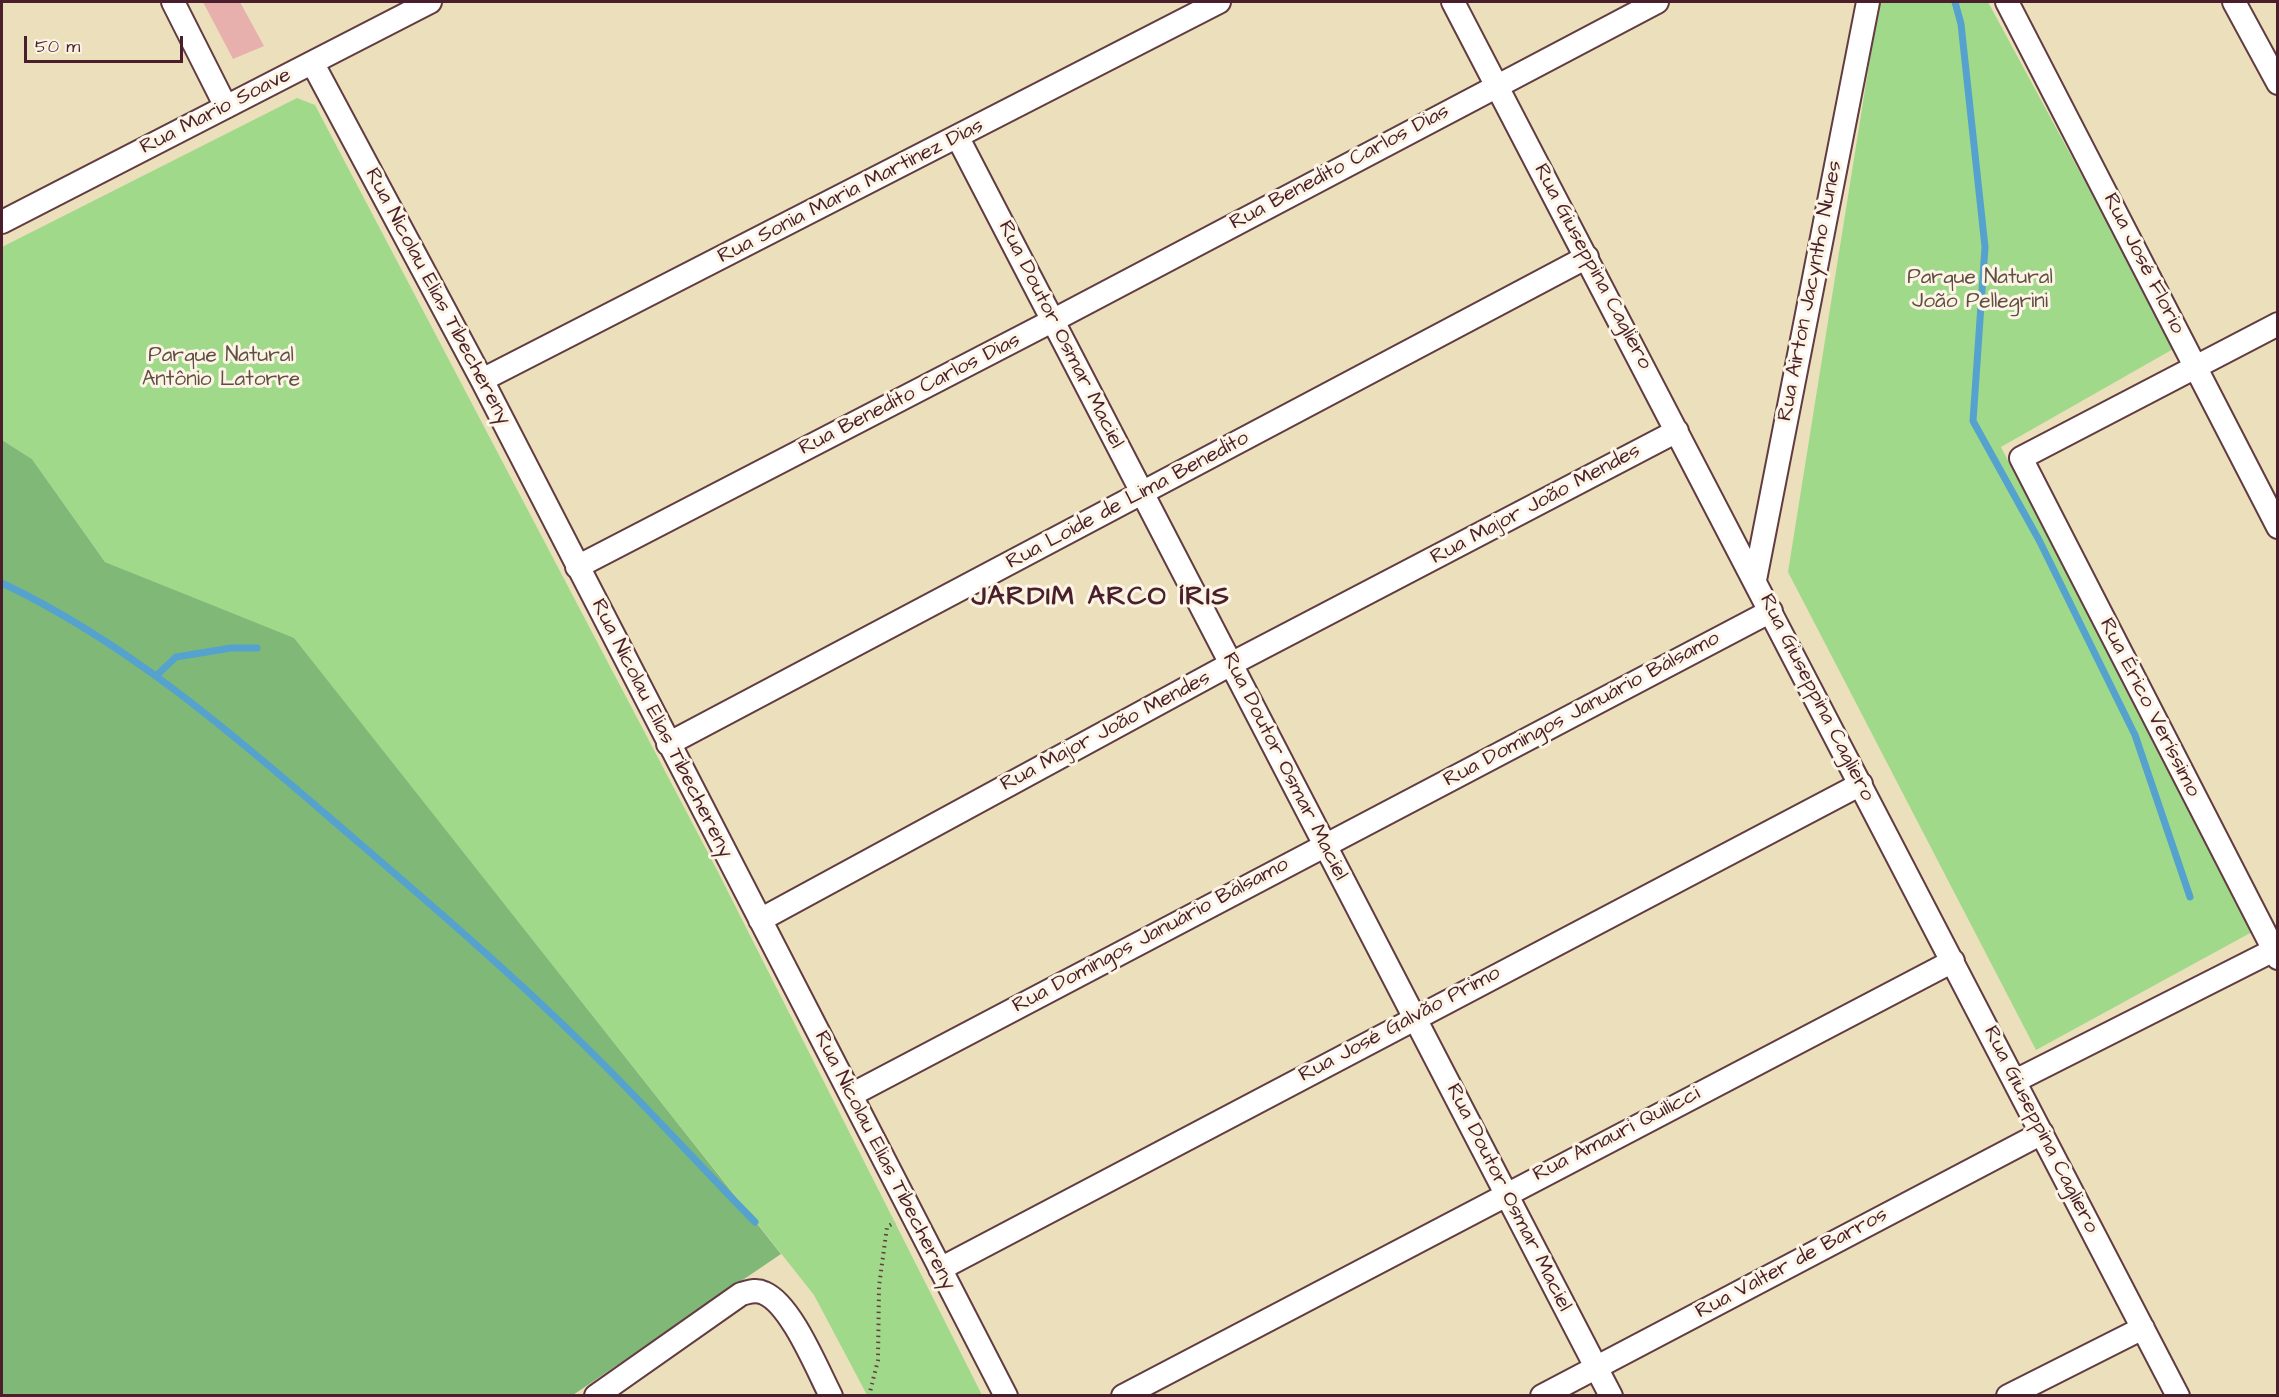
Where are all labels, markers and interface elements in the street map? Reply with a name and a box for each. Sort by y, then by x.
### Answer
scale bar [27,24,186,62]
text: 50 m [35,34,80,59]
street label: Rua Mario Soave [136,63,296,161]
street label: Rua Benedito Carlos Dias [1226,99,1454,237]
street label: Rua Sonia Maria Martinez Dias [714,114,988,270]
street label: Rua Airton Jacyntho Nunes [1773,159,1849,423]
street label: Rua Giuseppina Cagliero [1527,160,1657,374]
street label: Rua Nicolau Elias Tibechereny [358,164,516,430]
street label: Rua José Florio [2097,190,2189,338]
street label: Rua Doutor Osmar Maciel [992,217,1128,453]
park label: Parque Natural João Pellegrini [1907,266,2053,316]
street label: Rua Benedito Carlos Dias [795,328,1025,462]
park label: Parque Natural Antônio Latorre [142,344,300,394]
street label: Rua Loide de Lima Benedito [1002,426,1254,576]
street label: Rua Major João Mendes [1427,439,1645,571]
district label: JARDIM ARCO ÍRIS [972,582,1230,614]
street label: Rua Giuseppina Cagliero [1753,590,1879,806]
street label: Rua Nicolau Elias Tibechereny [585,595,737,863]
street label: Rua Érico Veríssimo [2093,614,2205,802]
street label: Rua Domingos Januário Bálsamo [1440,626,1724,794]
street label: Rua Doutor Osmar Maciel [1216,649,1352,885]
street label: Rua Major João Mendes [997,666,1215,798]
street label: Rua Domingos Januário Bálsamo [1009,852,1293,1020]
street label: Rua José Galvão Primo [1295,961,1505,1089]
street label: Rua Giuseppina Cagliero [1977,1022,2103,1238]
street label: Rua Nicolau Elias Tibechereny [808,1027,960,1295]
street label: Rua Doutor Osmar Maciel [1440,1080,1576,1316]
street label: Rua Amauri Quilicci [1529,1082,1705,1188]
street label: Rua Valter de Barros [1692,1203,1892,1325]

